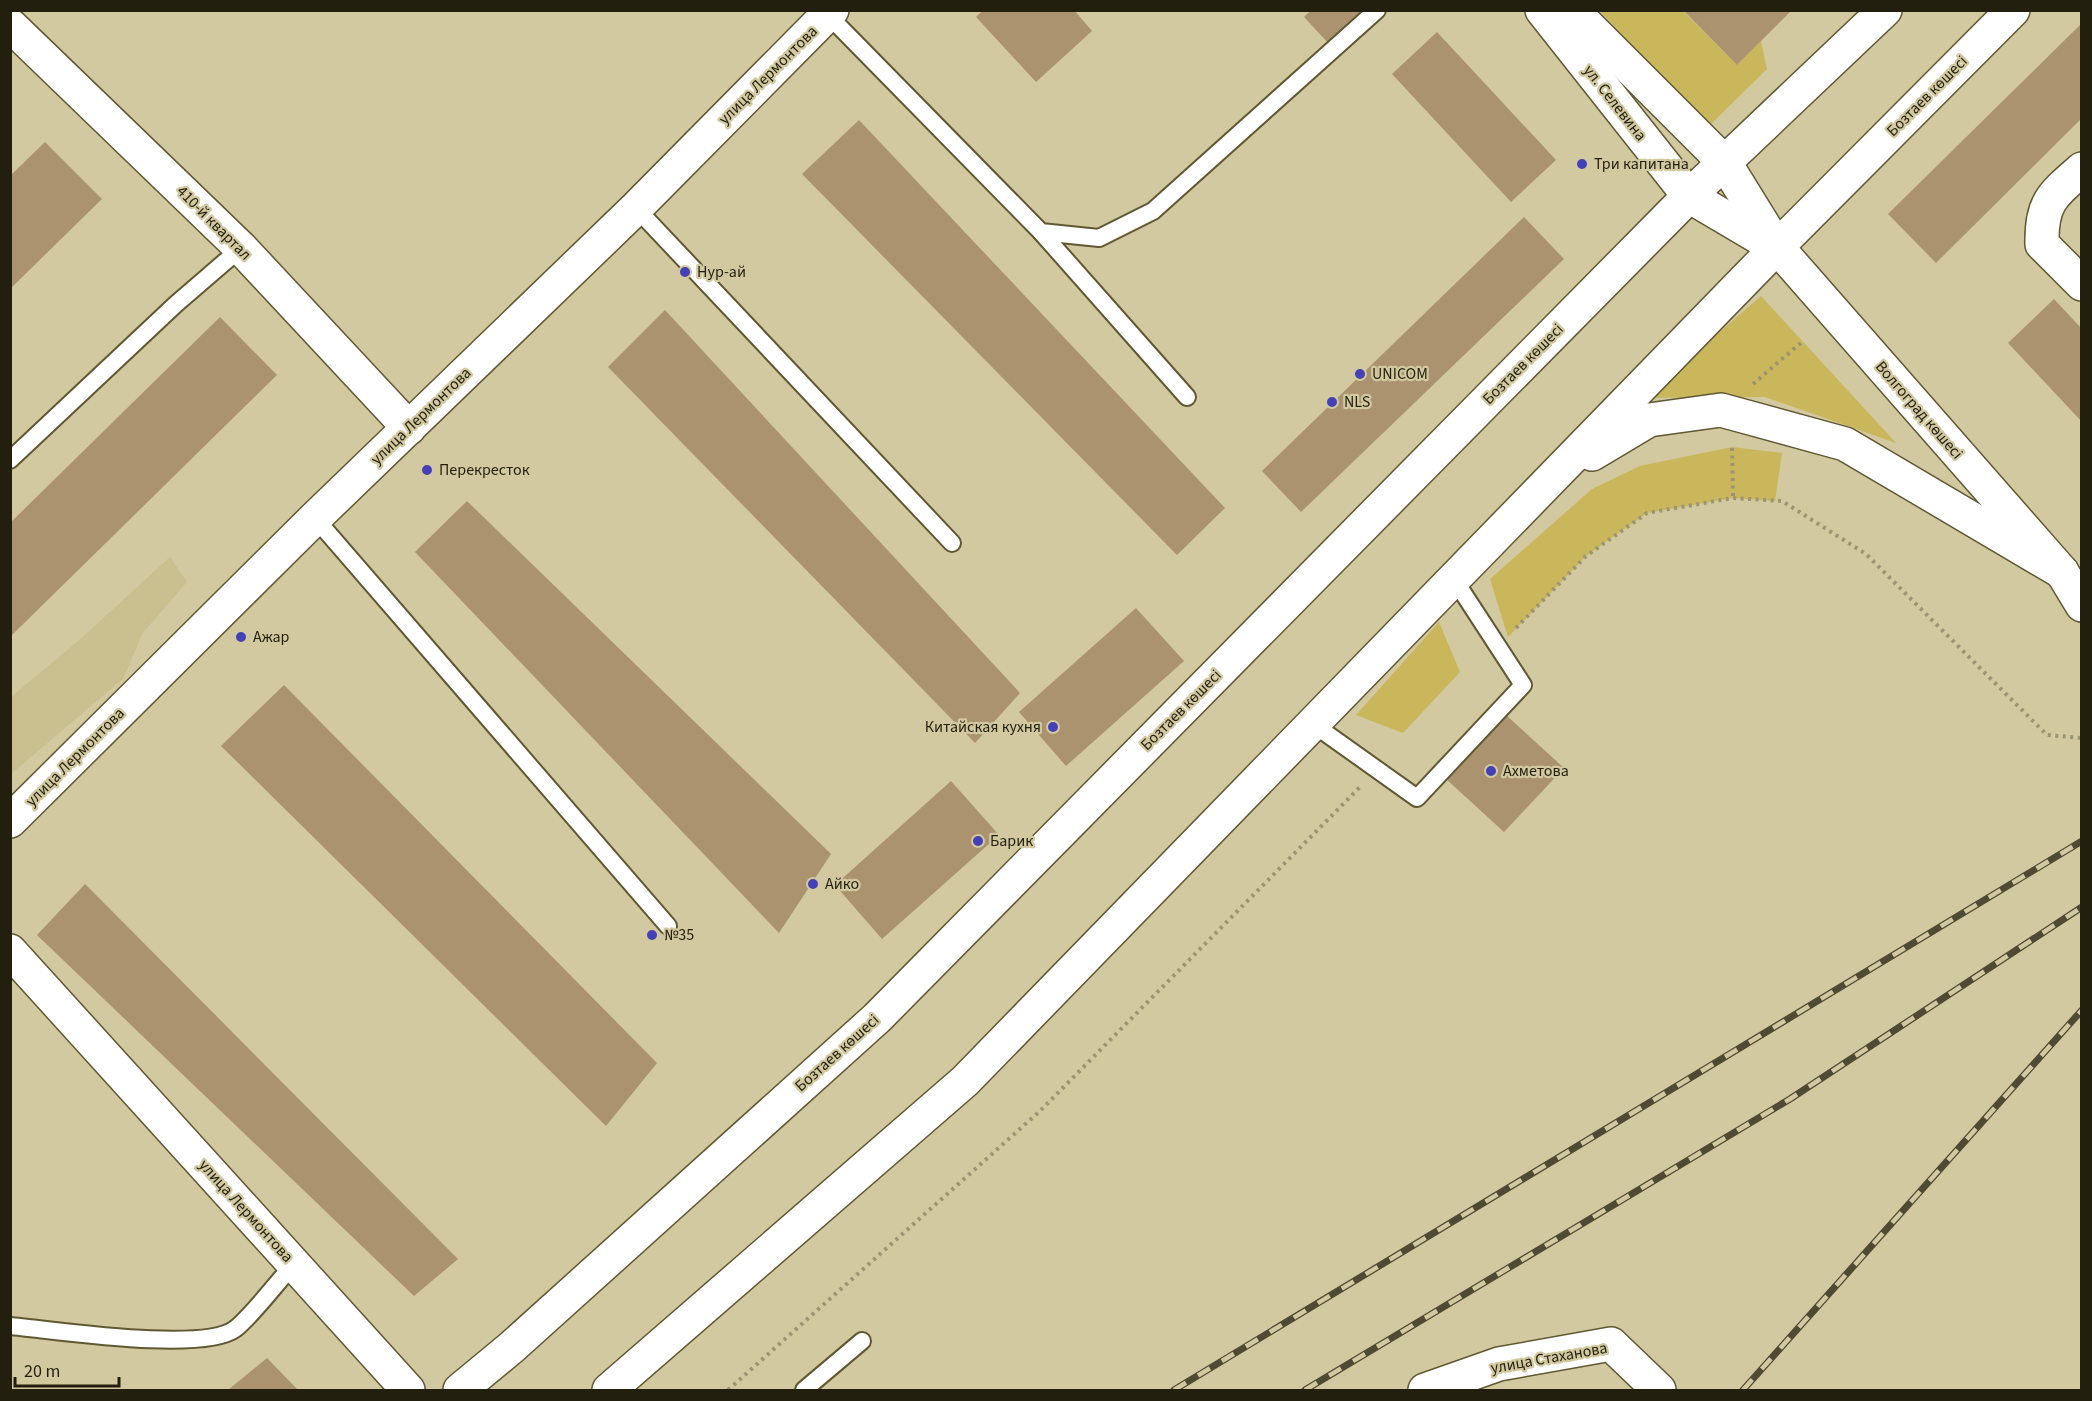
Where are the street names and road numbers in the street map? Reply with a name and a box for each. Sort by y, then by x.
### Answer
street label: улица Лермонтова [714,21,822,129]
street label: Бозтаев көшесі [1882,51,1972,141]
street label: ул. Селевина [1578,60,1652,146]
street label: 410-й квартал [172,181,256,265]
street label: Бозтаев көшесі [1478,319,1568,409]
street label: Волгоград көшесі [1870,356,1968,464]
street label: улица Лермонтова [366,362,476,470]
street label: Бозтаев көшесі [1136,665,1226,755]
street label: улица Лермонтова [21,703,129,811]
street label: Бозтаев көшесі [790,1009,884,1097]
street label: улица Лермонтова [194,1155,298,1267]
street label: улица Стаханова [1489,1337,1609,1379]

